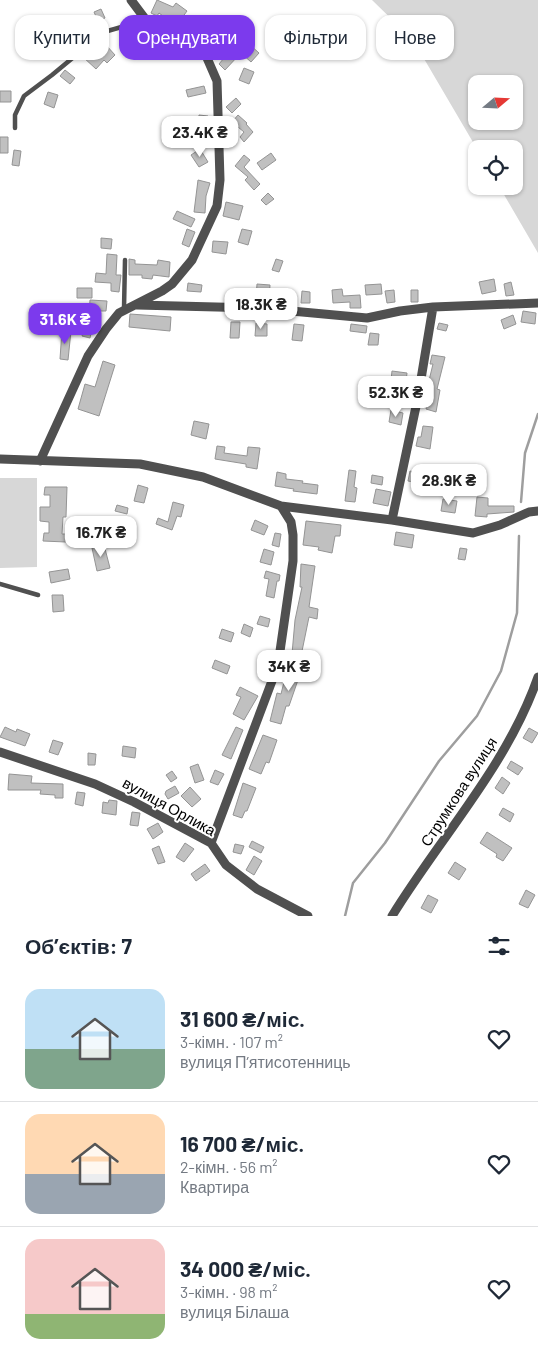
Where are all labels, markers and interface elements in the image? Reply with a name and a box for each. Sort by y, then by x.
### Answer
chip: Купити [15,15,109,60]
chip: Орендувати [119,15,255,60]
chip: Фільтри [265,15,366,60]
chip: Нове [376,15,454,60]
north arrow [468,75,522,130]
map controls [468,75,523,195]
pin: 23.4K ₴ [154,116,246,158]
text: 23.4K ₴ [172,122,228,141]
button: locate [468,140,523,195]
pin: 18.3K ₴ [215,288,307,330]
text: 18.3K ₴ [235,294,287,313]
pin: 31.6K ₴ [19,302,111,345]
text: 31.6K ₴ [39,309,91,328]
pin: 52.3K ₴ [350,376,442,418]
text: 52.3K ₴ [369,382,423,401]
pin: 28.9K ₴ [403,464,495,506]
text: 28.9K ₴ [422,470,476,489]
pin: 16.7K ₴ [55,516,147,558]
text: 16.7K ₴ [76,522,126,541]
pin: 34K ₴ [254,650,324,692]
text: 34K ₴ [268,656,310,675]
street label: Струмкова вулиця [416,734,500,849]
street label: вулиця Орлика [120,773,220,839]
icon: filters [485,932,513,960]
text: Об’єктів: 7 [25,933,132,958]
text: 31 600 ₴/міс. [180,1006,305,1031]
icon: home [65,1009,125,1069]
icon: heart [485,1025,513,1053]
text: 3-кімн. · 107 m² [180,1032,283,1051]
text: вулиця Пʼятисотенниць [180,1052,351,1071]
text: 16 700 ₴/міс. [180,1131,304,1156]
icon: home [65,1134,125,1194]
icon: heart [485,1150,513,1178]
text: 2-кімн. · 56 m² [180,1157,278,1176]
text: Квартира [180,1177,249,1196]
text: 34 000 ₴/міс. [180,1256,311,1281]
icon: home [65,1259,125,1319]
icon: heart [485,1275,513,1303]
text: 3-кімн. · 98 m² [180,1282,277,1301]
text: вулиця Білаша [180,1302,289,1321]

